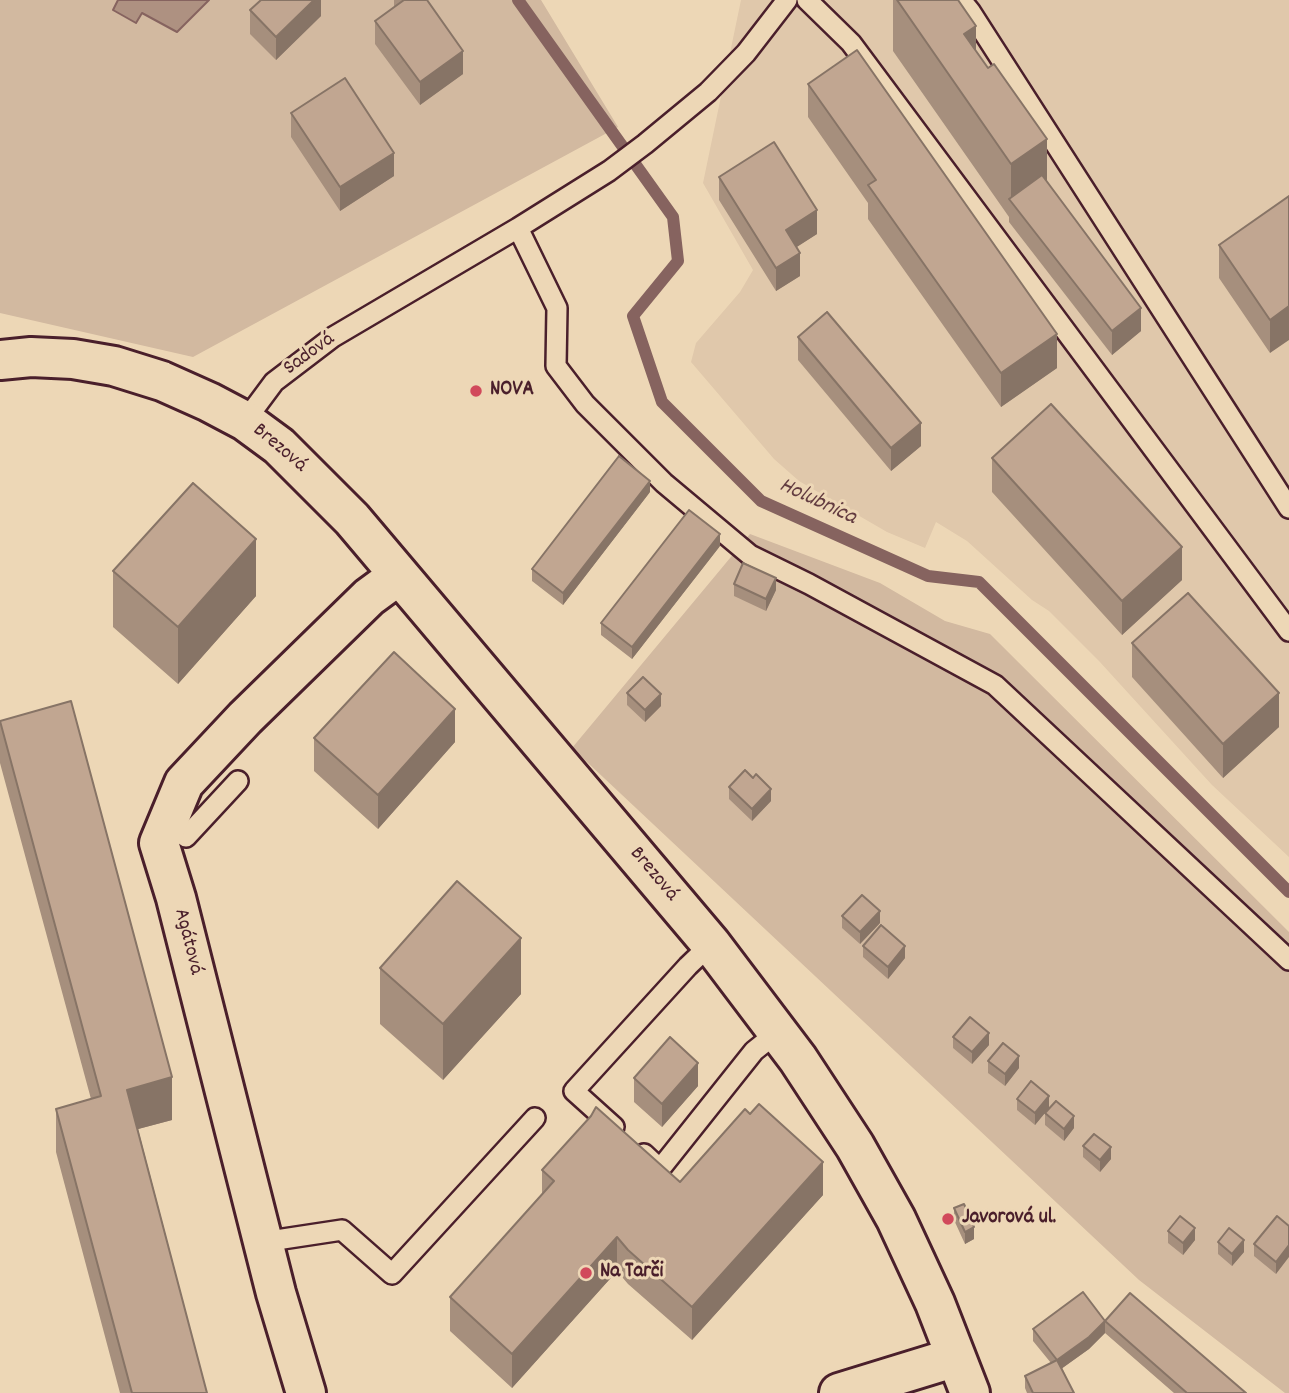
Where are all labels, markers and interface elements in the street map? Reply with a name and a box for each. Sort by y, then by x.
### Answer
street label: Sadová [279,328,341,382]
place label: NOVA [490,378,534,404]
marker: NOVA [468,383,484,399]
street label: Brezová [247,419,311,479]
water label: Holubnica [774,473,860,533]
street label: Brezová [623,843,683,907]
street label: Agátová [167,906,207,978]
place label: Javorová ul. [962,1206,1056,1232]
marker: Javorová ul. [940,1211,956,1227]
place label: Na Tarči [600,1260,663,1286]
marker: Na Tarči [578,1265,594,1281]

